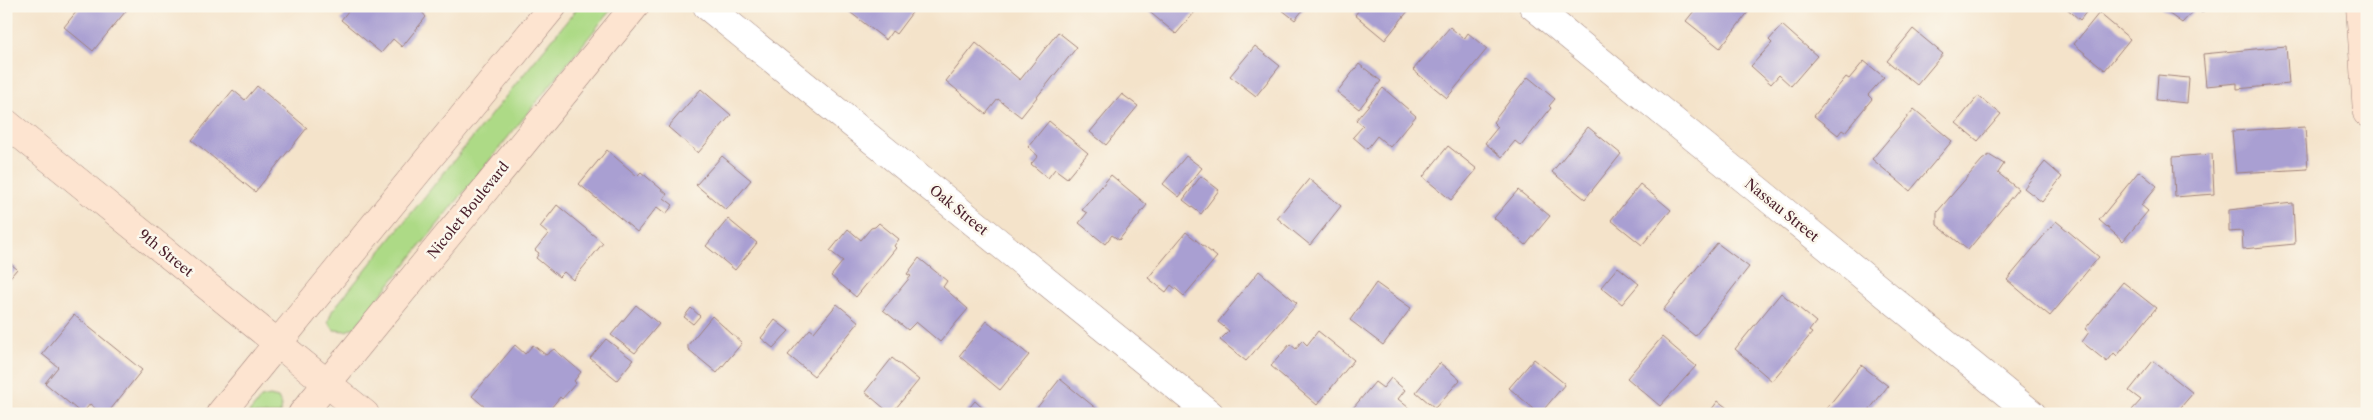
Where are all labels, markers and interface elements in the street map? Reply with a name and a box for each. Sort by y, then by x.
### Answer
street label: Nicolet Boulevard [423,157,513,262]
street label: Nassau Street [1741,175,1823,245]
street label: Oak Street [926,181,992,239]
street label: 9th Street [135,225,197,281]

